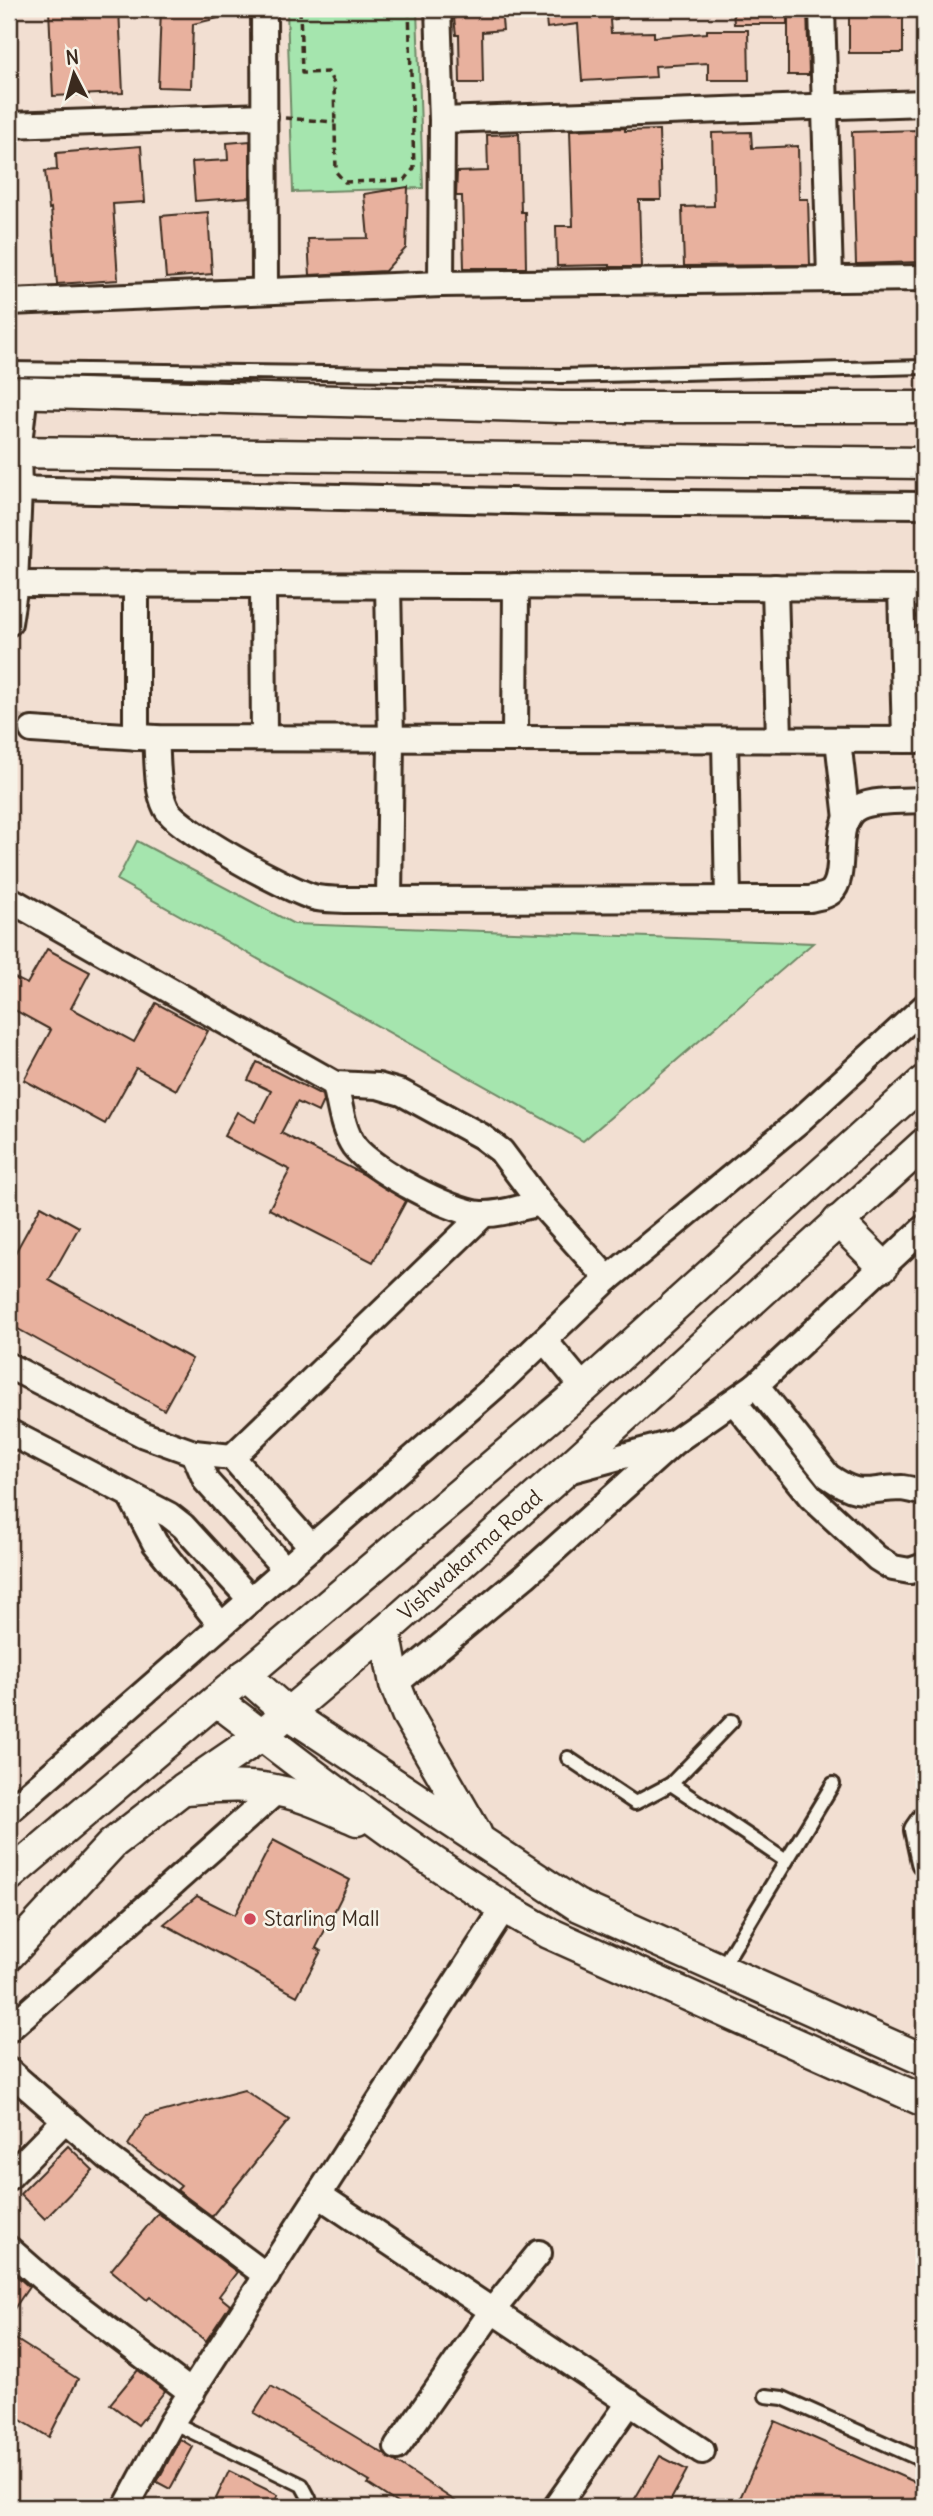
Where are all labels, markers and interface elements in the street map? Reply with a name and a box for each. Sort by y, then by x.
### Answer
north arrow [38,38,108,108]
text: N [64,44,80,70]
street label: Vishwakarma Road [392,1484,548,1626]
place label: Starling Mall [264,1905,380,1932]
marker: Starling Mall [242,1911,258,1927]

